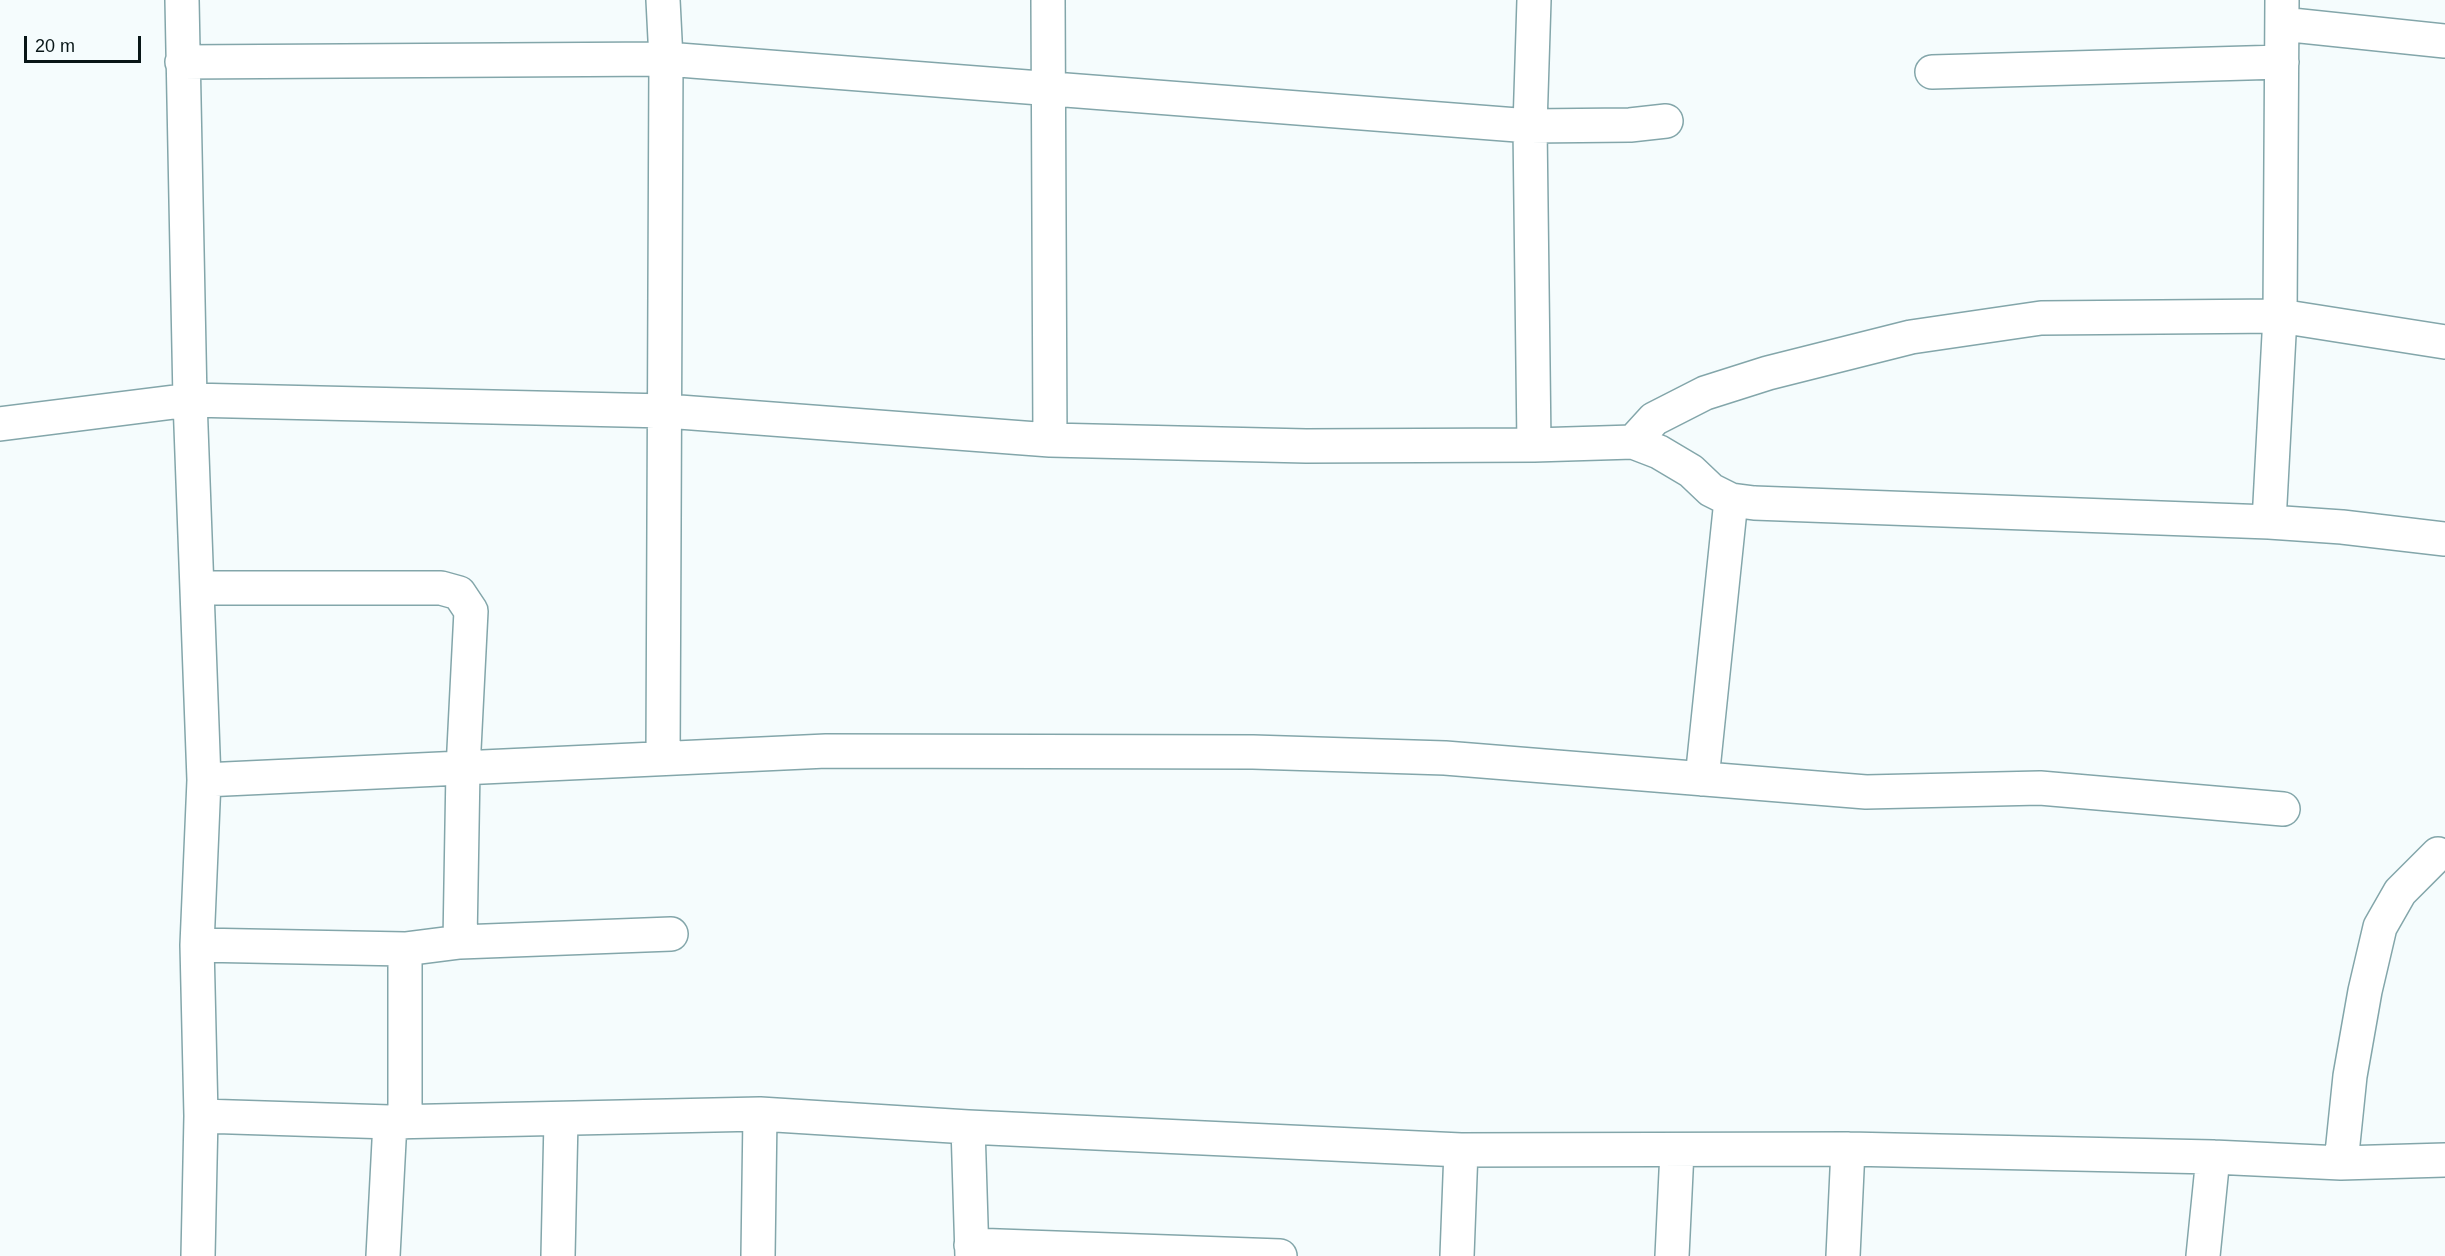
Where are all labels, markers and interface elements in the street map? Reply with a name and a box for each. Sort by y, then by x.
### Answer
scale bar [27,24,144,62]
text: 20 m [35,36,75,56]

